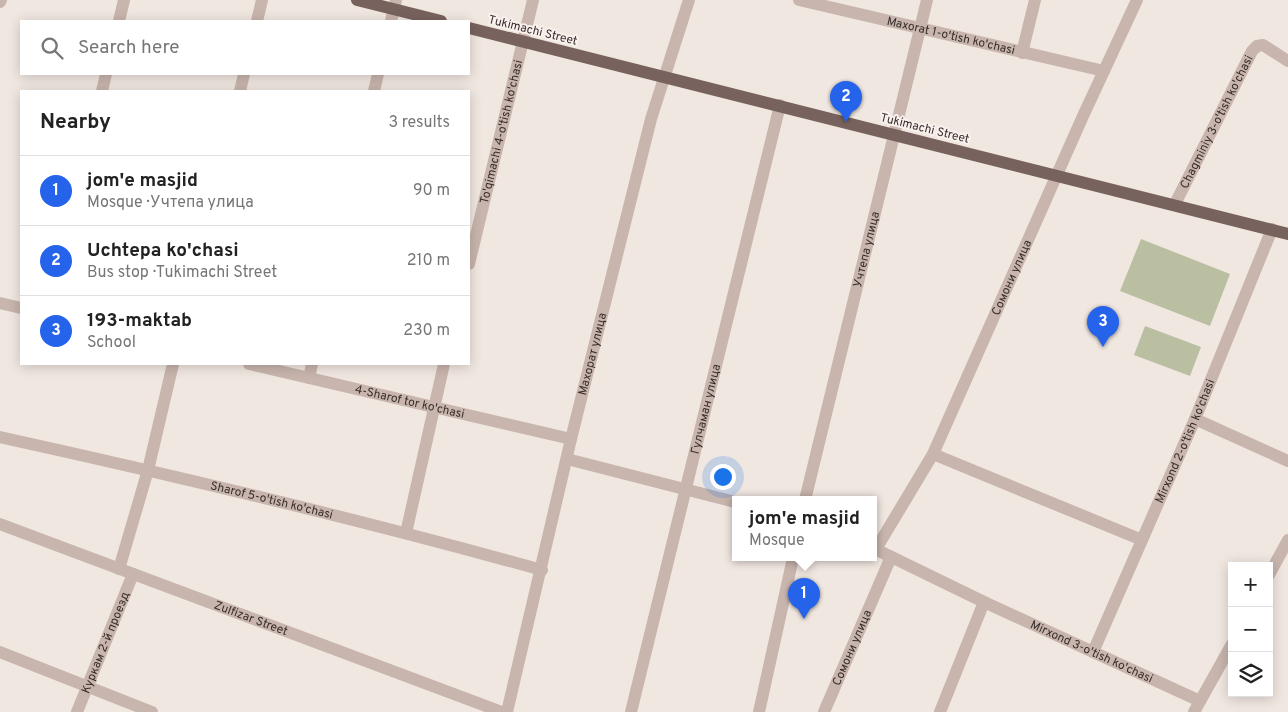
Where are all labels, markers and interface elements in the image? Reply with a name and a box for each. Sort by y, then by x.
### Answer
street label: Tukimachi Street [487,12,579,50]
street label: Maxorat 1-o'tish ko'chasi [885,14,1016,59]
search box [20,20,470,75]
icon: search [38,34,66,62]
text: Search here [78,36,180,60]
street label: Chagminiy 3-o'tish ko'chasi [1177,53,1257,192]
street label: To'qimachi 4-o'tish ko'chasi [477,58,527,206]
pin: 2 [830,81,862,122]
text: Nearby [40,109,111,136]
street label: Tukimachi Street [879,110,971,148]
text: 3 results [388,113,450,133]
text: jom'e masjid [87,169,198,193]
text: 1 [53,181,59,201]
text: 90 m [413,181,450,201]
text: Mosque · Учтепа улица [87,193,254,213]
street label: Учтепа улица [850,210,884,289]
street label: Сомони улица [989,237,1036,318]
text: Uchtepa ko'chasi [87,239,239,263]
text: 2 [51,251,61,271]
text: 210 m [407,251,450,271]
text: Bus stop · Tukimachi Street [87,263,277,283]
pin: 3 [1087,306,1119,347]
text: 193-maktab [87,309,192,333]
street label: Махорат улица [575,311,611,397]
text: 3 [51,321,61,341]
text: 230 m [403,321,450,341]
text: School [87,333,136,353]
street label: Гулчаман улица [688,362,725,456]
street label: Mirxond 2-o'tish ko'chasi [1152,377,1219,506]
street label: 4-Sharof tor ko'chasi [353,382,466,423]
your location [710,464,736,490]
street label: Sharof 5-o'tish ko'chasi [209,478,335,524]
popup [732,496,877,561]
text: jom'e masjid [749,507,860,531]
text: Mosque [749,531,805,551]
map controls [1228,562,1273,697]
button: + [1228,562,1273,607]
pin: 1 [788,578,820,619]
street label: Куркам 2-й проезд [78,589,134,696]
street label: Zulfizar Street [211,598,290,640]
button: − [1228,607,1273,652]
street label: Сомони улица [829,608,876,689]
street label: Mirxond 3-o'tish ko'chasi [1027,617,1155,687]
button: layers [1228,652,1273,697]

